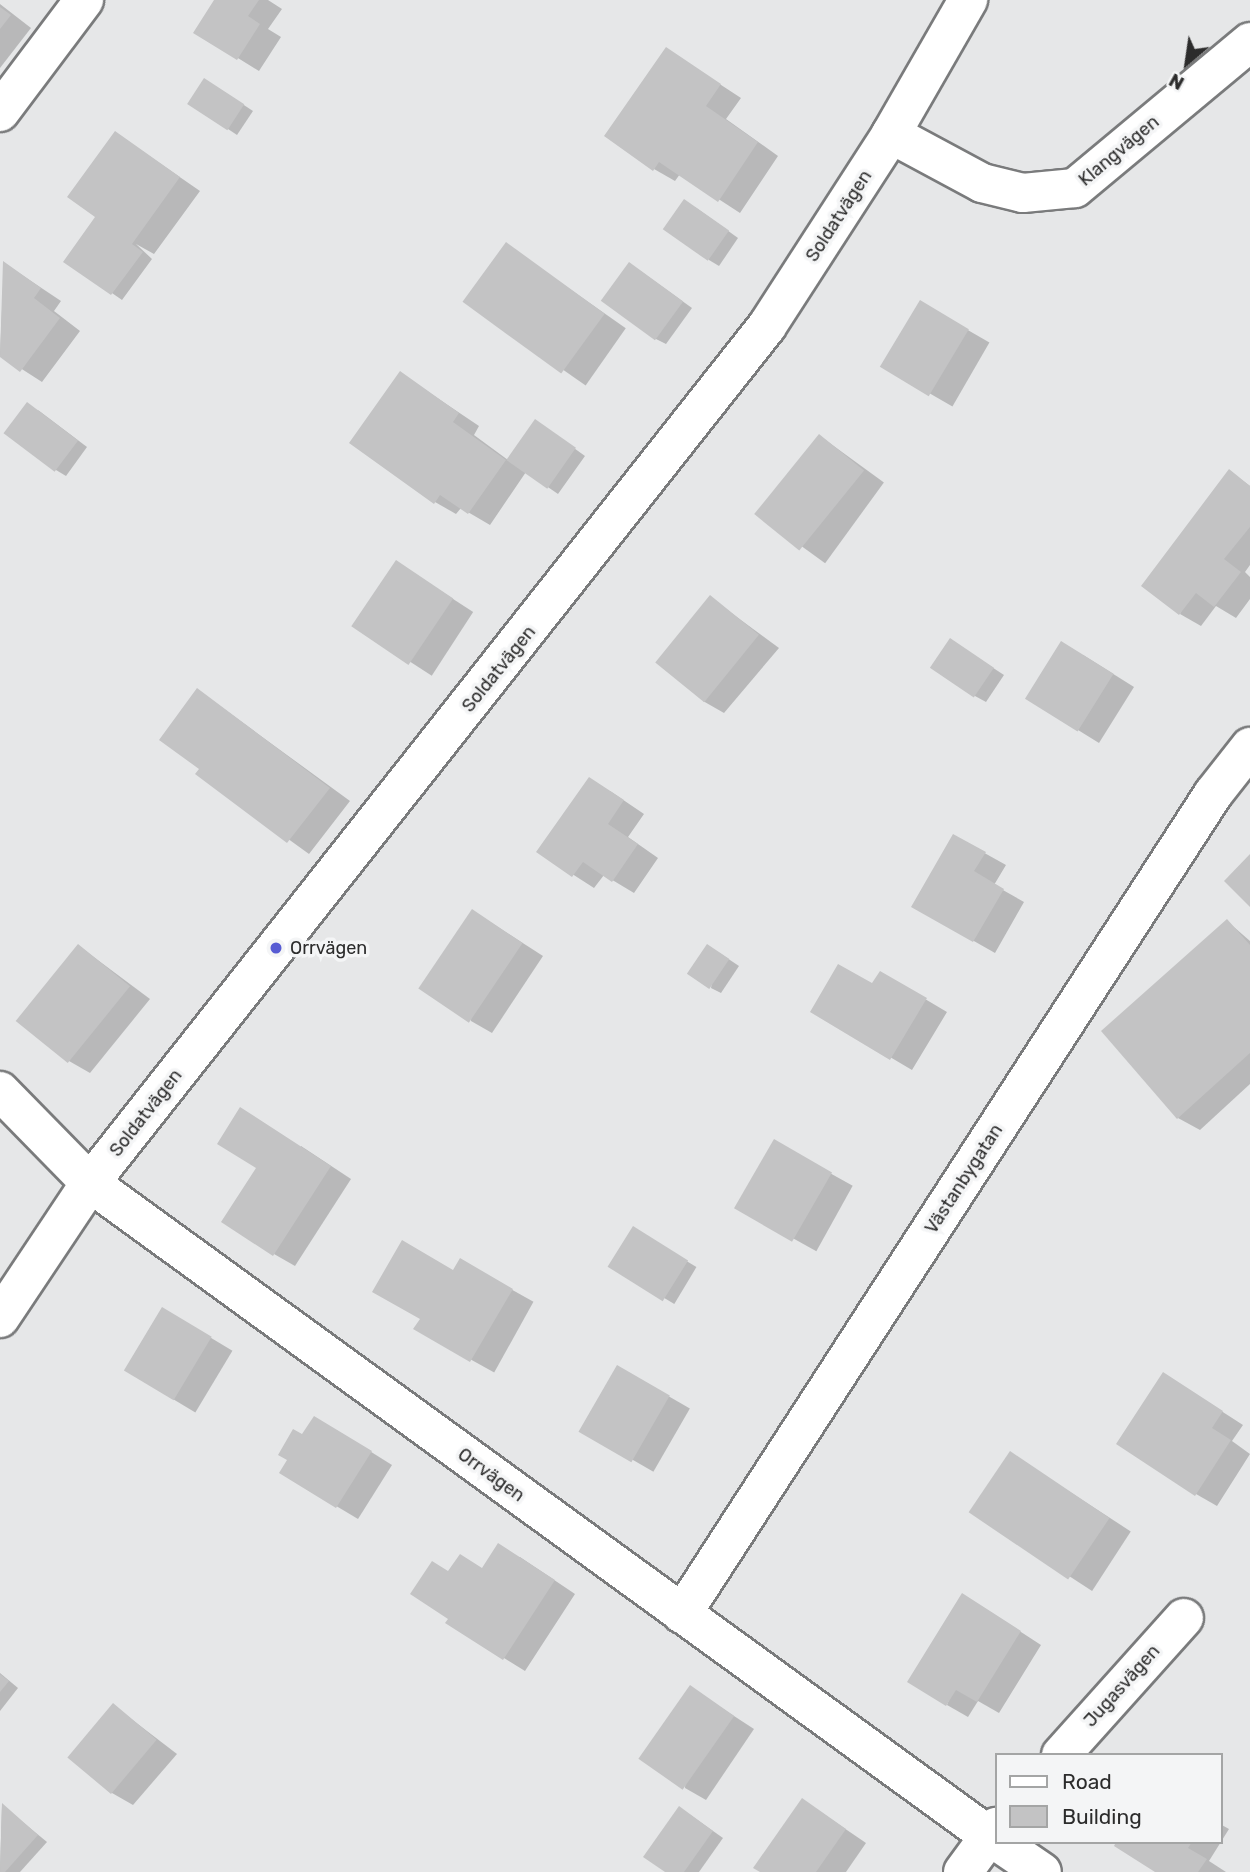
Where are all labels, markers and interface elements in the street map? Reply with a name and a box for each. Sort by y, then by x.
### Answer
north arrow [1152,28,1222,98]
text: N [1165,68,1188,95]
street label: Klangvägen [1074,111,1164,191]
street label: Soldatvägen [801,166,877,266]
street label: Soldatvägen [458,621,540,717]
place label: Orrvägen [290,937,367,959]
marker: Orrvägen [268,940,284,956]
street label: Soldatvägen [105,1065,187,1161]
street label: Västanbygatan [921,1120,1007,1238]
street label: Orrvägen [453,1444,529,1506]
street label: Jugasvägen [1080,1641,1164,1731]
legend [995,1753,1222,1844]
text: Road [1062,1769,1112,1794]
text: Building [1062,1804,1142,1829]

